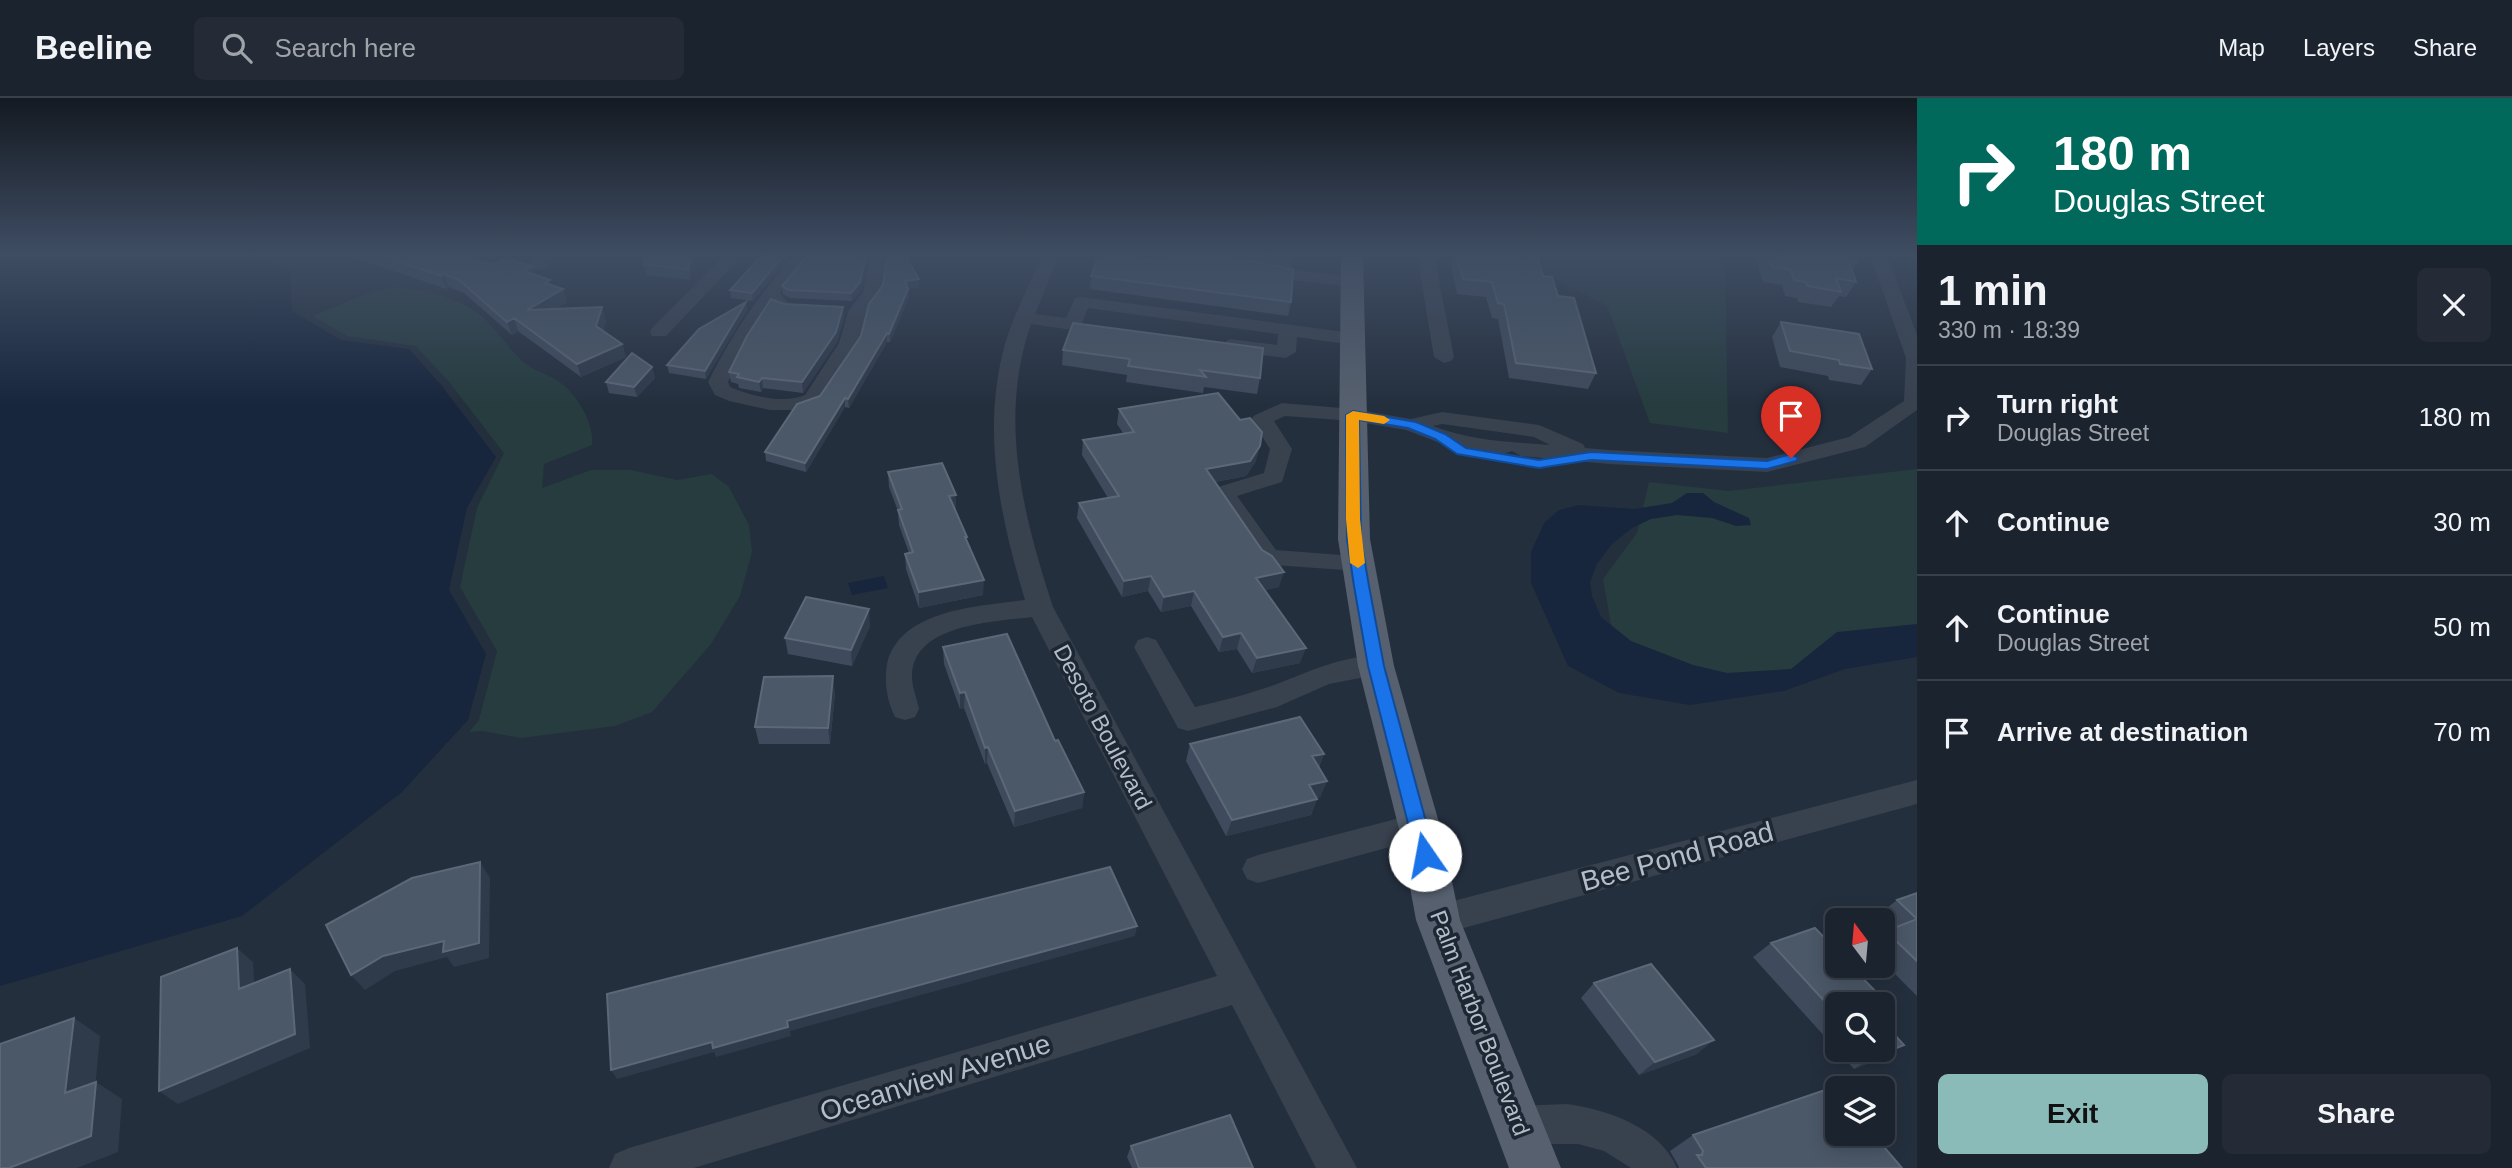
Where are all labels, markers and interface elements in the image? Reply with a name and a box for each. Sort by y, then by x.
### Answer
search box [194,17,684,80]
text: Beeline [35,29,152,66]
icon: search [218,29,256,67]
text: Search here [274,33,416,63]
text: Map [2218,34,2265,61]
text: Layers [2303,34,2375,61]
text: Share [2413,34,2477,61]
icon: right [1938,126,2029,217]
text: 180 m [2053,126,2192,180]
text: Douglas Street [2053,183,2265,219]
text: 1 min [1938,267,2048,314]
button: close [2417,268,2491,342]
text: 330 m · 18:39 [1938,317,2080,343]
pin [1761,386,1821,458]
text: Turn right [1997,389,2118,419]
icon: arrive [1772,397,1810,435]
icon: right [1938,399,1976,437]
text: 180 m [2419,402,2491,432]
text: Douglas Street [1997,420,2149,446]
icon: ahead [1938,504,1976,542]
text: Continue [1997,507,2110,537]
text: 30 m [2433,507,2491,537]
text: Continue [1997,599,2110,629]
icon: ahead [1938,609,1976,647]
text: 50 m [2433,612,2491,642]
text: Douglas Street [1997,630,2149,656]
street label: Desoto Boulevard [1049,640,1157,814]
icon: arrive [1938,714,1976,752]
text: Arrive at destination [1997,717,2248,747]
text: 70 m [2433,717,2491,747]
street label: Bee Pond Road [1578,816,1777,897]
position arrow [1388,818,1462,892]
street label: Palm Harbor Boulevard [1425,907,1535,1139]
north arrow [1825,908,1895,978]
map controls [1825,908,1895,1146]
button: search [1825,992,1895,1062]
street label: Oceanview Avenue [816,1028,1054,1127]
button: Exit [1938,1074,2208,1154]
button: Share [2222,1074,2491,1154]
button: layers [1825,1076,1895,1146]

